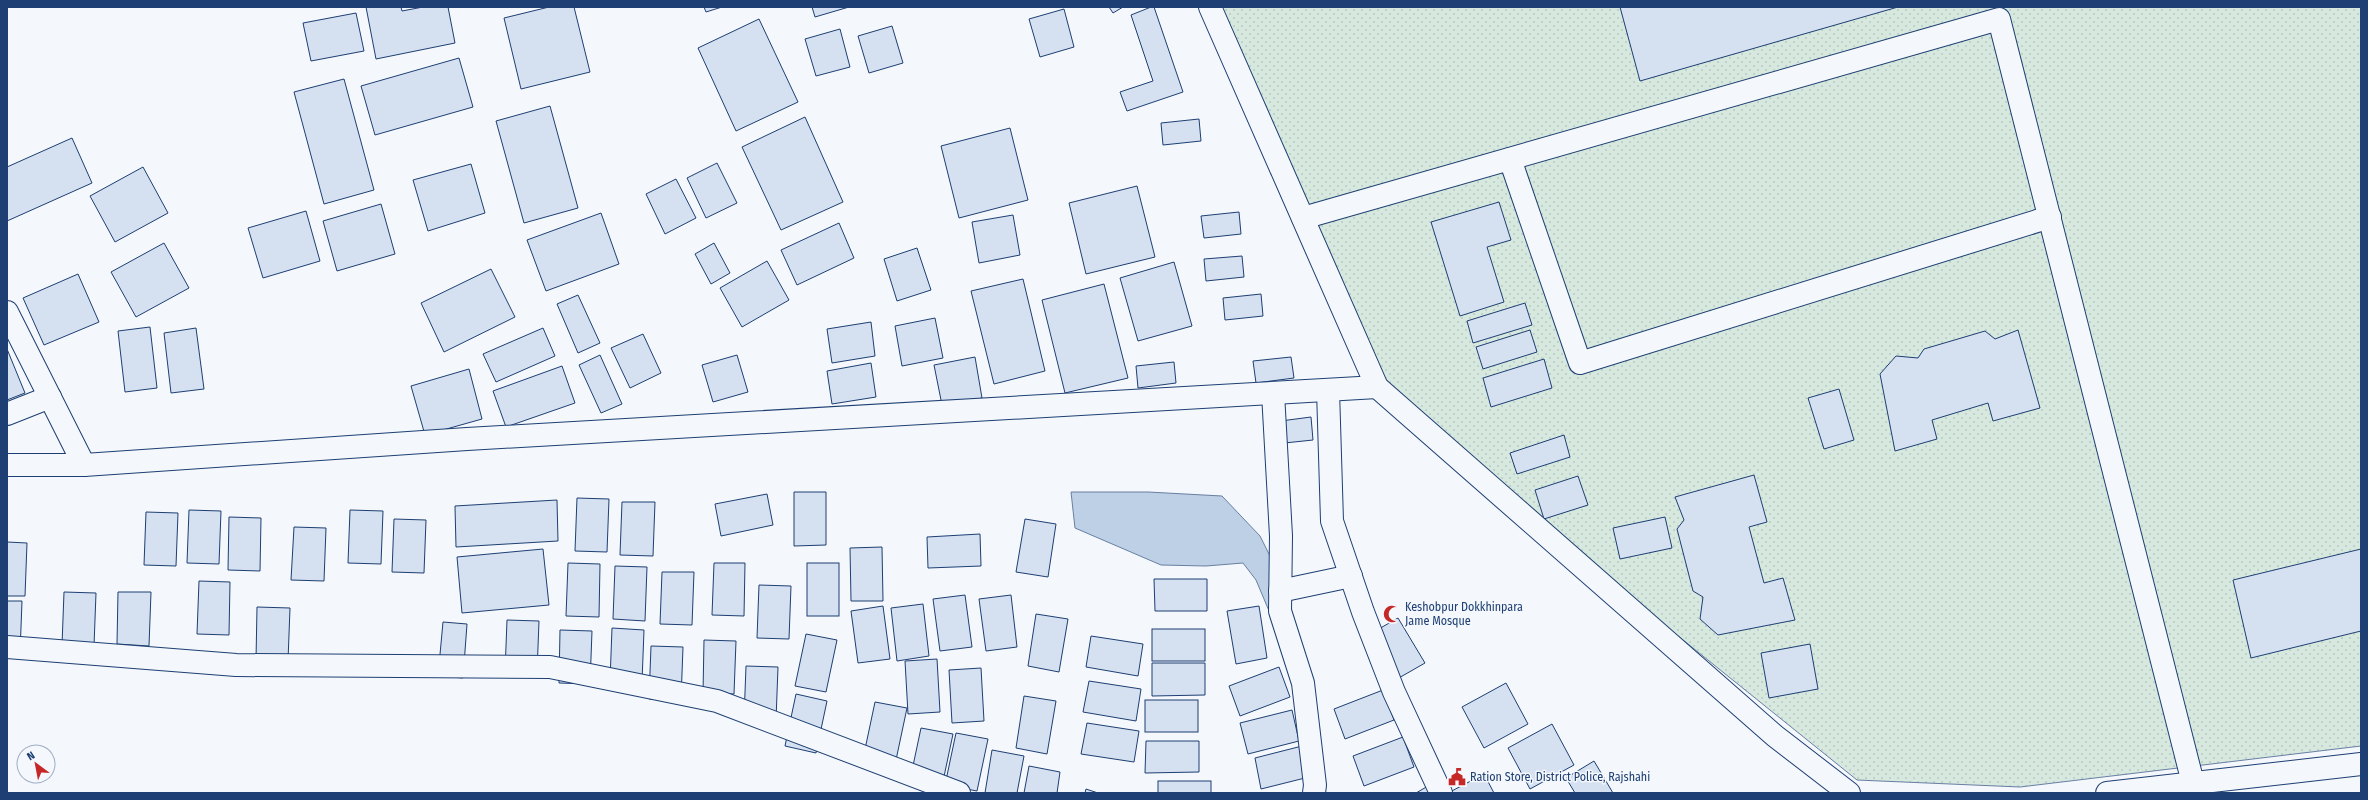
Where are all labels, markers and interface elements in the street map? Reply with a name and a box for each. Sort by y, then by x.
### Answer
place label: Keshobpur Dokkhinpara Jame Mosque [1405,600,1523,628]
mosque icon: Keshobpur Dokkhinpara Jame Mosque [1382,604,1402,624]
north arrow [16,744,56,784]
text: N [25,749,37,763]
public building icon: Ration Store, District Police, Rajshahi [1447,767,1467,787]
place label: Ration Store, District Police, Rajshahi [1470,770,1650,784]

